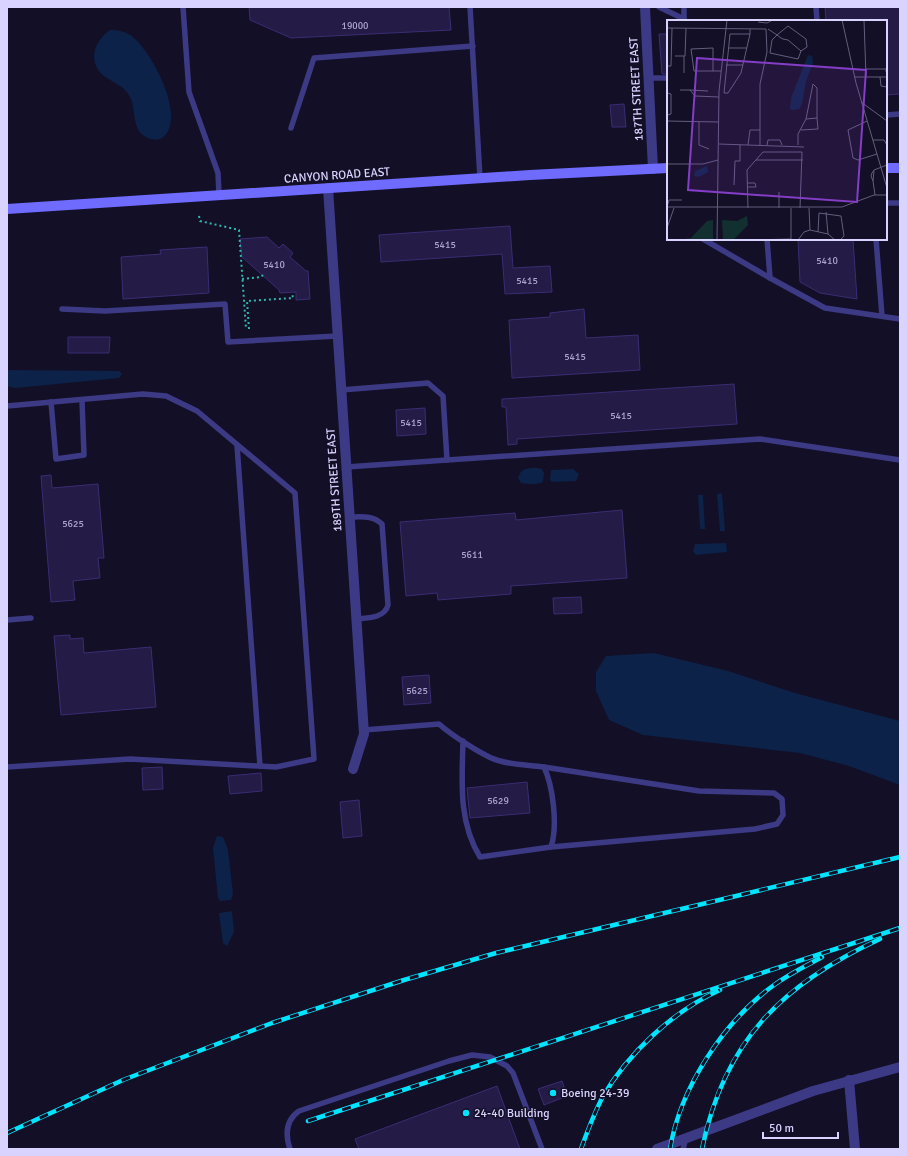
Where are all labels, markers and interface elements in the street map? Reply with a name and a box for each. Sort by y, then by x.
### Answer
house number: 19000 [341,20,369,32]
inset map [667,20,887,240]
street label: 187TH STREET EAST [626,37,647,141]
street label: CANYON ROAD EAST [284,164,391,187]
house number: 5415 [434,239,456,251]
house number: 5410 [816,255,838,267]
house number: 5410 [263,259,285,271]
house number: 5415 [516,275,538,287]
house number: 5415 [564,351,586,363]
house number: 5415 [610,410,632,422]
house number: 5415 [400,417,422,429]
street label: 189TH STREET EAST [323,427,346,532]
house number: 5625 [62,518,84,530]
house number: 5611 [461,549,483,561]
house number: 5625 [406,685,428,697]
house number: 5629 [487,795,509,807]
place label: Boeing 24-39 [561,1086,629,1101]
marker: Boeing 24-39 [548,1088,558,1098]
place label: 24-40 Building [474,1106,550,1121]
marker: 24-40 Building [461,1108,471,1118]
scale bar [763,1114,838,1140]
text: 50 m [769,1121,794,1136]

